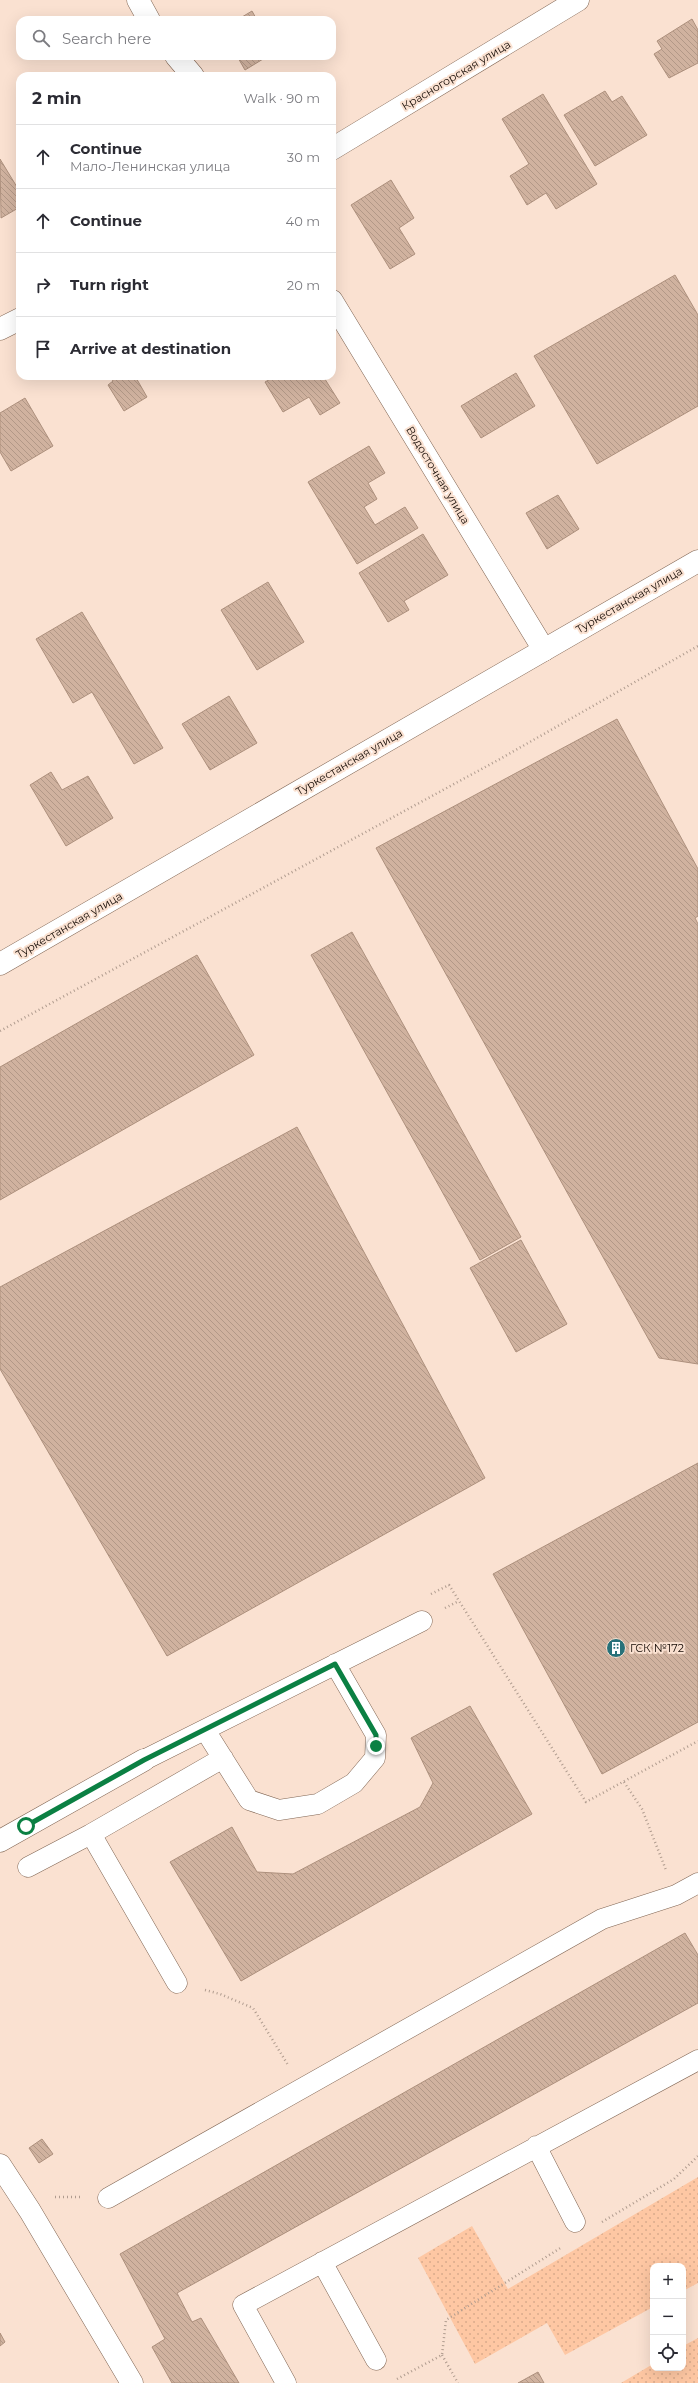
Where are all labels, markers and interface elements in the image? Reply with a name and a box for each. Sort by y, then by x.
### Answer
search box [16,16,336,60]
icon: search [30,27,52,49]
text: Search here [62,29,151,48]
street label: Красногорская улица [399,37,513,113]
text: 2 min [32,88,82,108]
text: Walk · 90 m [244,90,320,106]
text: Continue [70,139,142,158]
icon: ahead [32,146,54,168]
text: 30 m [287,149,320,165]
text: Мало-Ленинская улица [70,158,230,174]
icon: ahead [32,210,54,232]
text: Continue [70,211,142,230]
text: 40 m [286,213,320,229]
icon: right [32,274,54,296]
text: Turn right [70,275,149,294]
text: 20 m [287,277,320,293]
icon: arrive [32,338,54,360]
text: Arrive at destination [70,339,231,358]
street label: Водосточная улица [403,424,473,526]
street label: Туркестанская улица [573,564,685,636]
street label: Туркестанская улица [293,726,405,798]
street label: Туркестанская улица [13,889,125,961]
building icon: ГСК №172 [605,1637,627,1659]
place label: ГСК №172 [630,1641,684,1655]
route end [367,1737,385,1755]
route start [17,1817,35,1835]
map controls [650,2263,686,2371]
button: + [650,2263,686,2299]
button: − [650,2299,686,2335]
button: locate [650,2335,686,2371]

